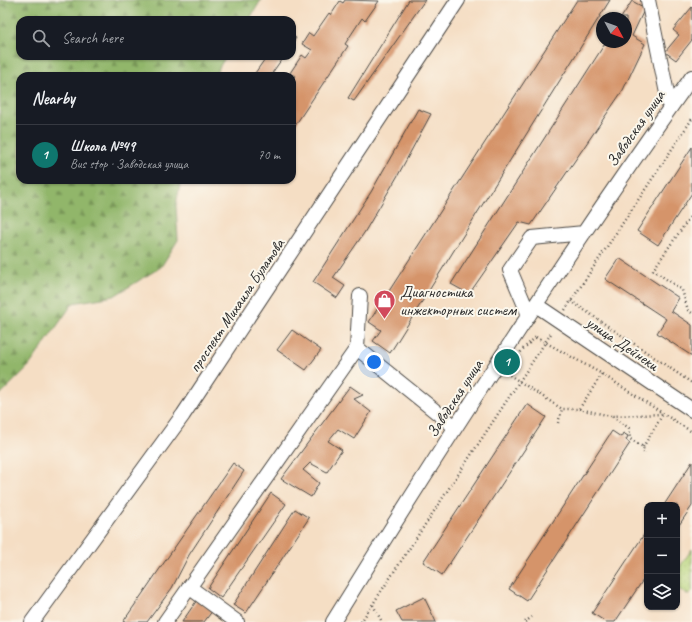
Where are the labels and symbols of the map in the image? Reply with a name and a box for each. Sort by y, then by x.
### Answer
north arrow [596,12,632,48]
street label: Заводская улица [602,86,670,171]
street label: проспект Михаила Булатова [185,234,290,376]
place label: Диагностика инжекторных систем [400,282,518,320]
shop icon: Диагностика инжекторных систем [372,287,398,320]
street label: улица Дейнеки [582,312,663,376]
pin: 1 [494,347,520,377]
your location [364,352,384,372]
street label: Заводская улица [422,355,488,441]

